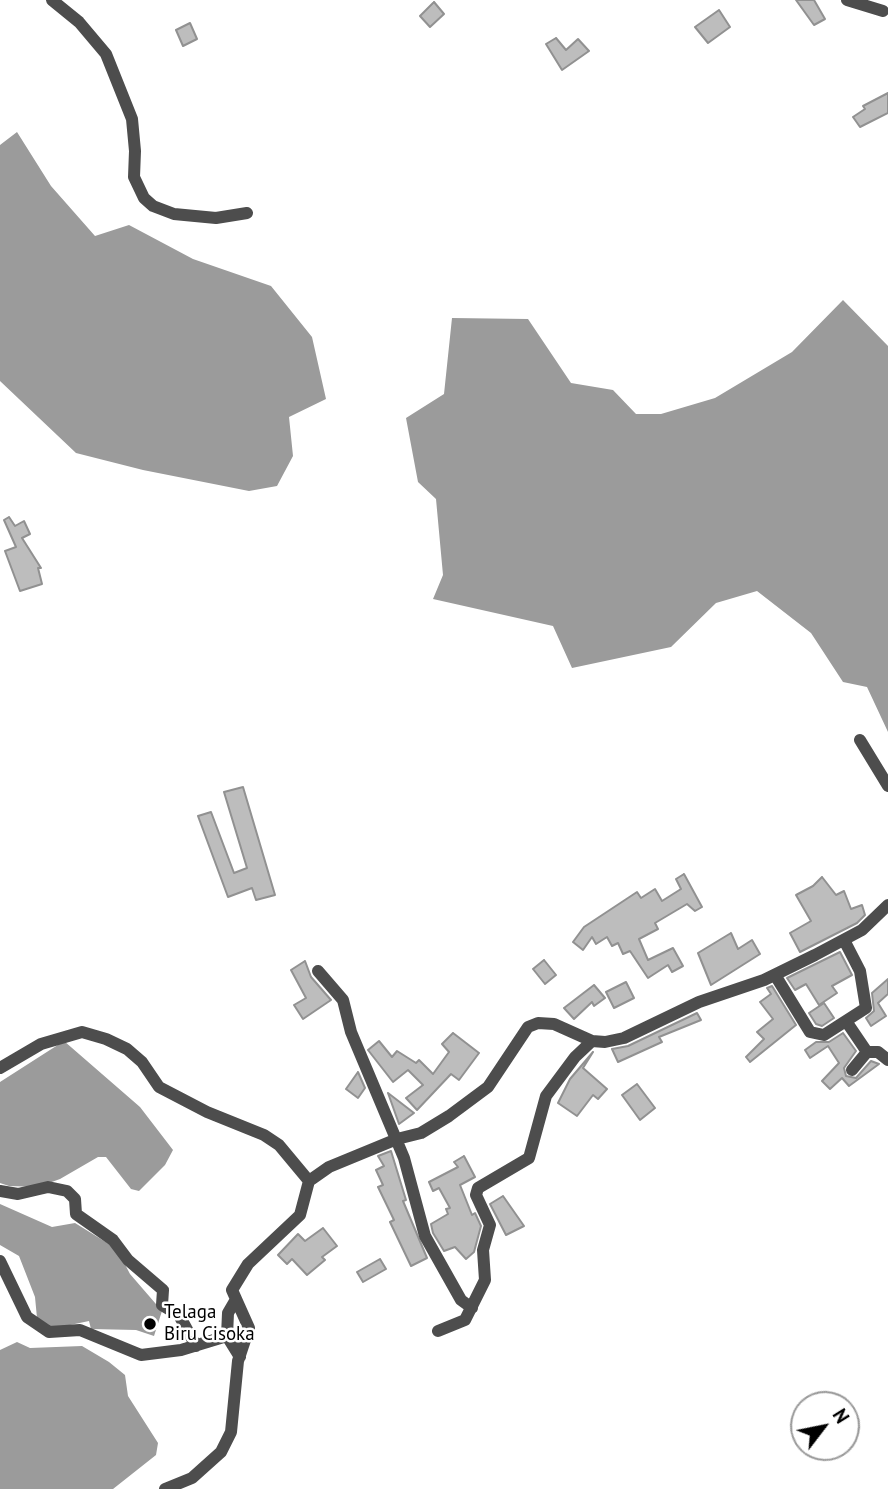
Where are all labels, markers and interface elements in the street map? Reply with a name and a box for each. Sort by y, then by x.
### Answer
place label: Telaga Biru Cisoka [164,1302,255,1346]
marker: Telaga Biru Cisoka [142,1316,158,1332]
north arrow [790,1391,860,1461]
text: N [828,1404,855,1428]

